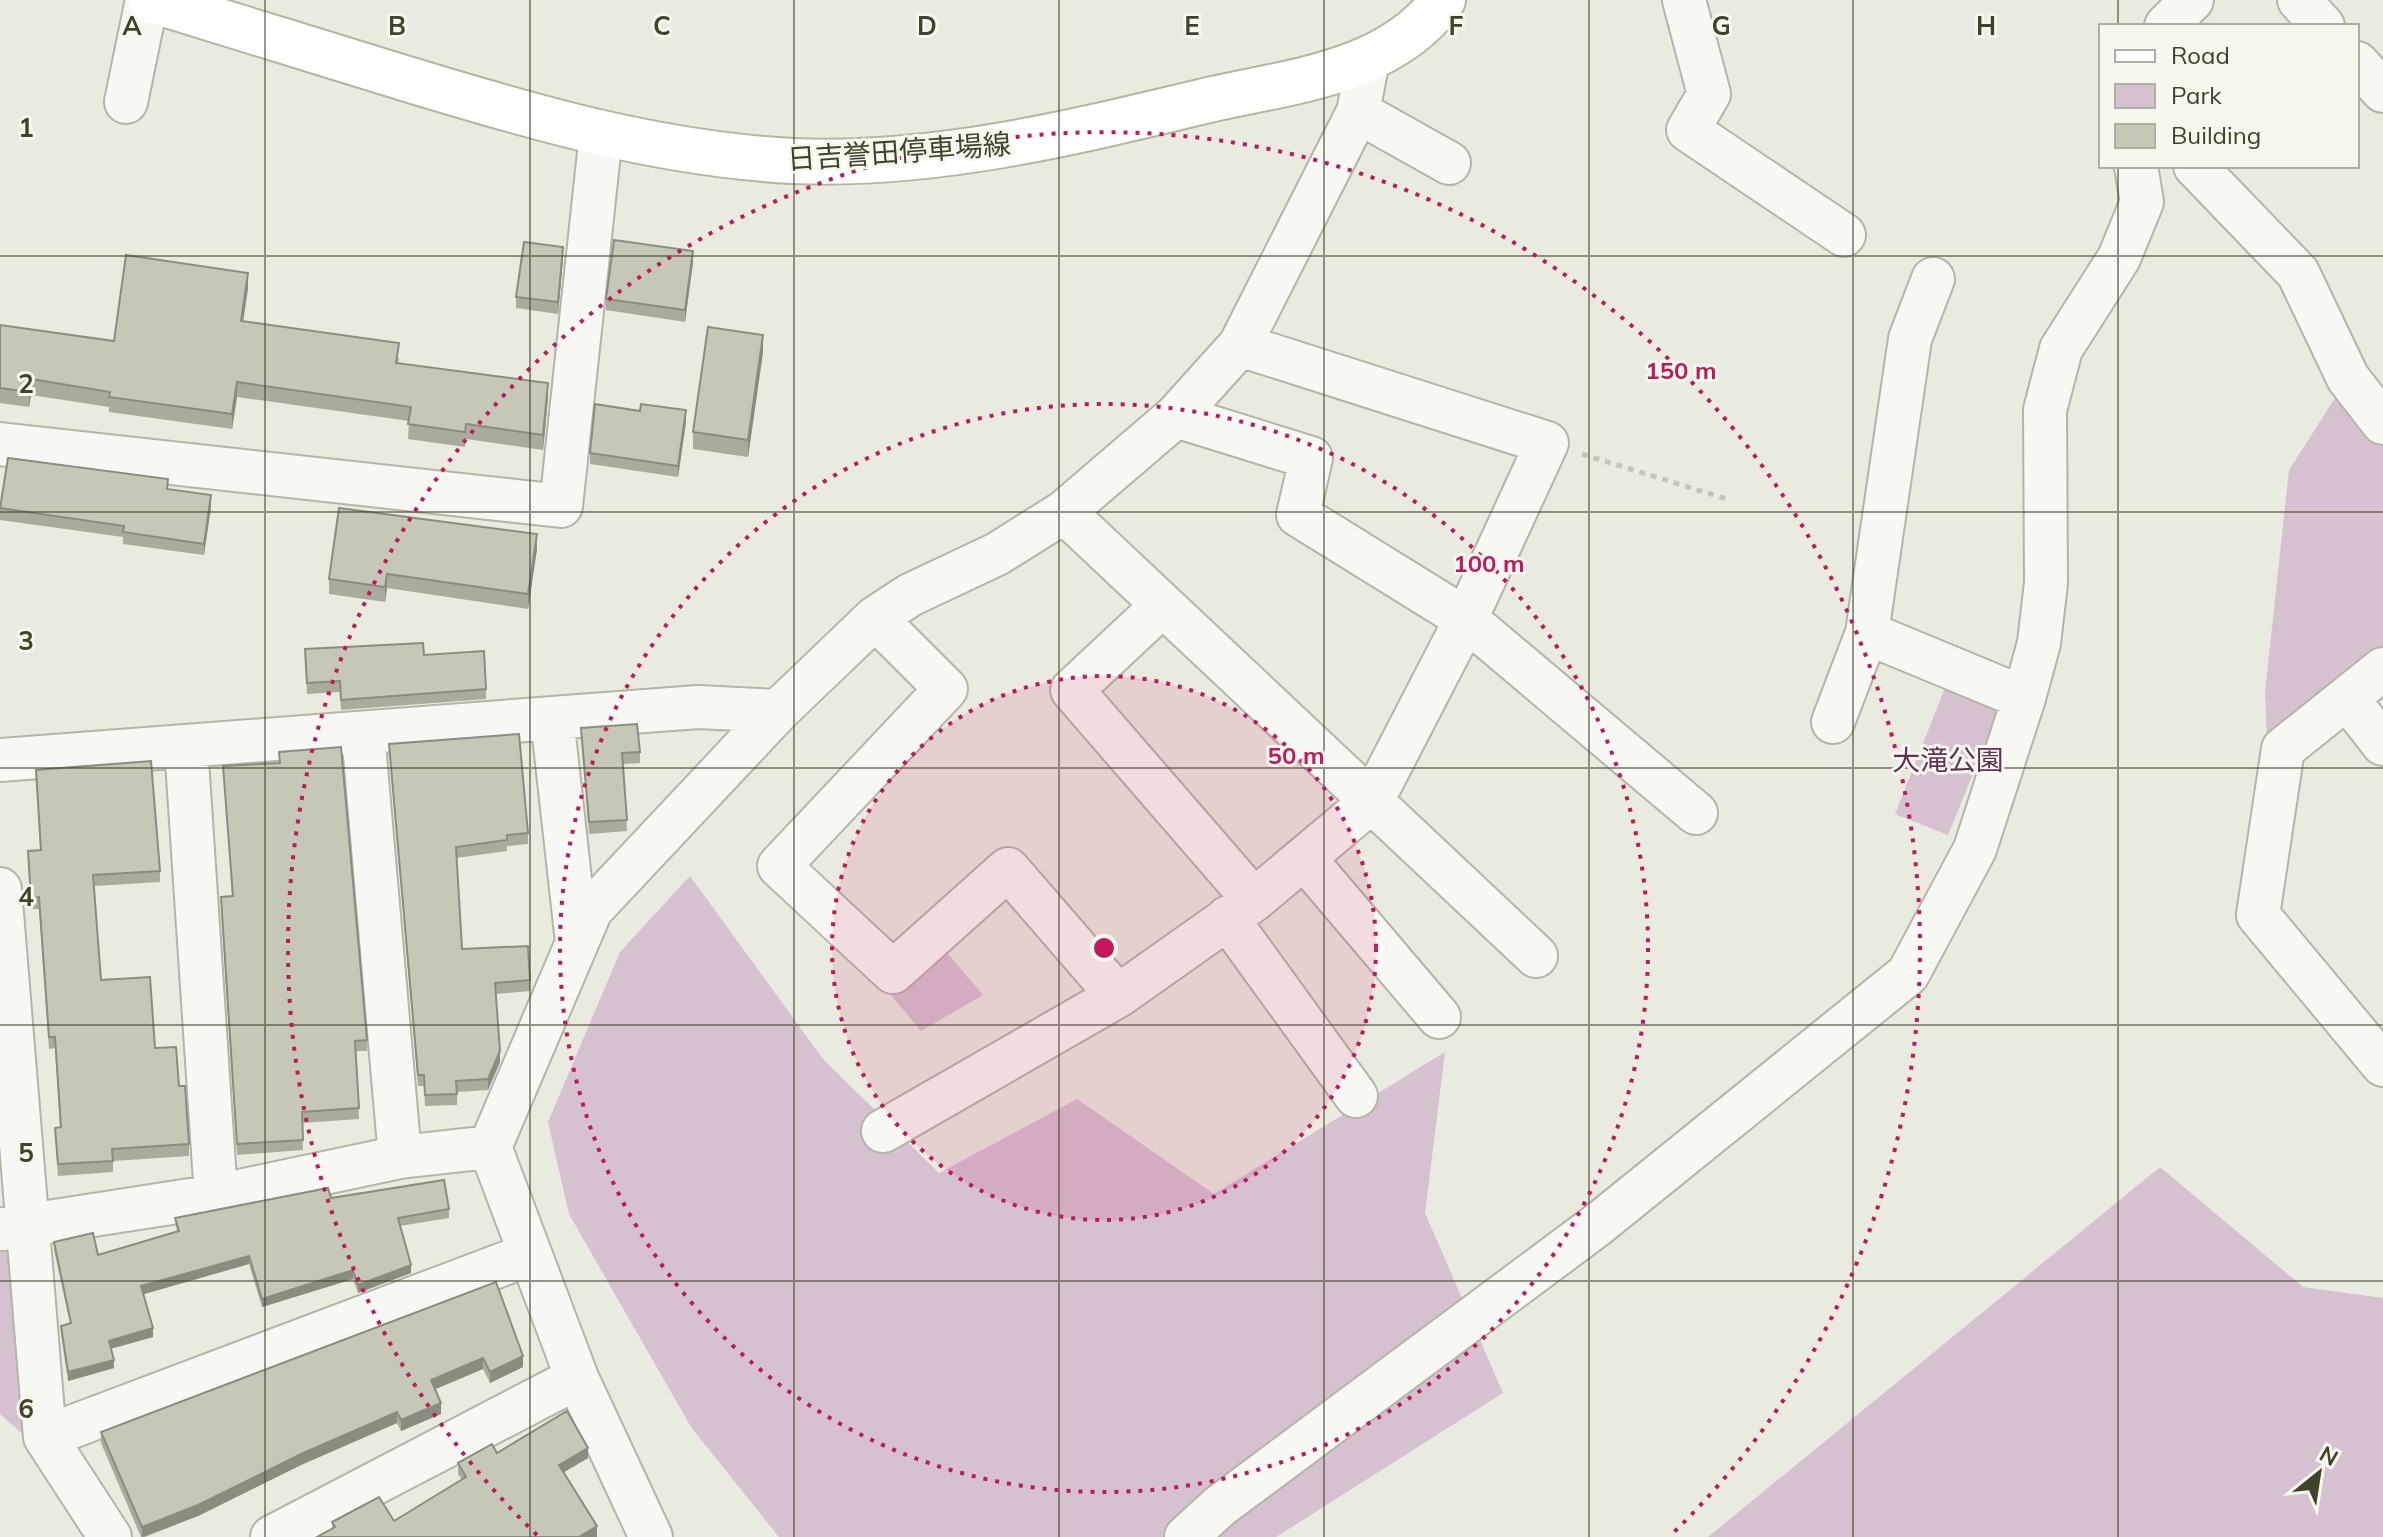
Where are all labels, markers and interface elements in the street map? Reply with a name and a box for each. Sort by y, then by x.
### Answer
text: A [122,9,142,42]
text: B [388,9,406,42]
text: C [653,9,671,42]
text: D [917,9,937,42]
text: E [1184,9,1200,42]
text: F [1449,9,1464,42]
text: G [1711,9,1731,42]
text: H [1976,9,1996,42]
legend [2099,24,2359,168]
text: Road [2171,40,2230,70]
text: Park [2171,80,2222,110]
text: 1 [18,111,34,144]
text: Building [2171,120,2261,150]
street label: 日吉誉田停車場線 [786,126,1012,176]
text: 150 m [1645,355,1717,385]
text: 2 [18,367,34,400]
text: 100 m [1453,548,1525,578]
text: 3 [18,624,34,657]
text: 50 m [1268,740,1324,770]
park label: 大滝公園 [1892,742,2004,777]
text: 4 [18,880,34,913]
centre of rings [1090,934,1118,962]
text: 5 [18,1136,34,1169]
text: 6 [18,1392,34,1425]
north arrow [2279,1433,2359,1513]
text: N [2315,1439,2343,1472]

